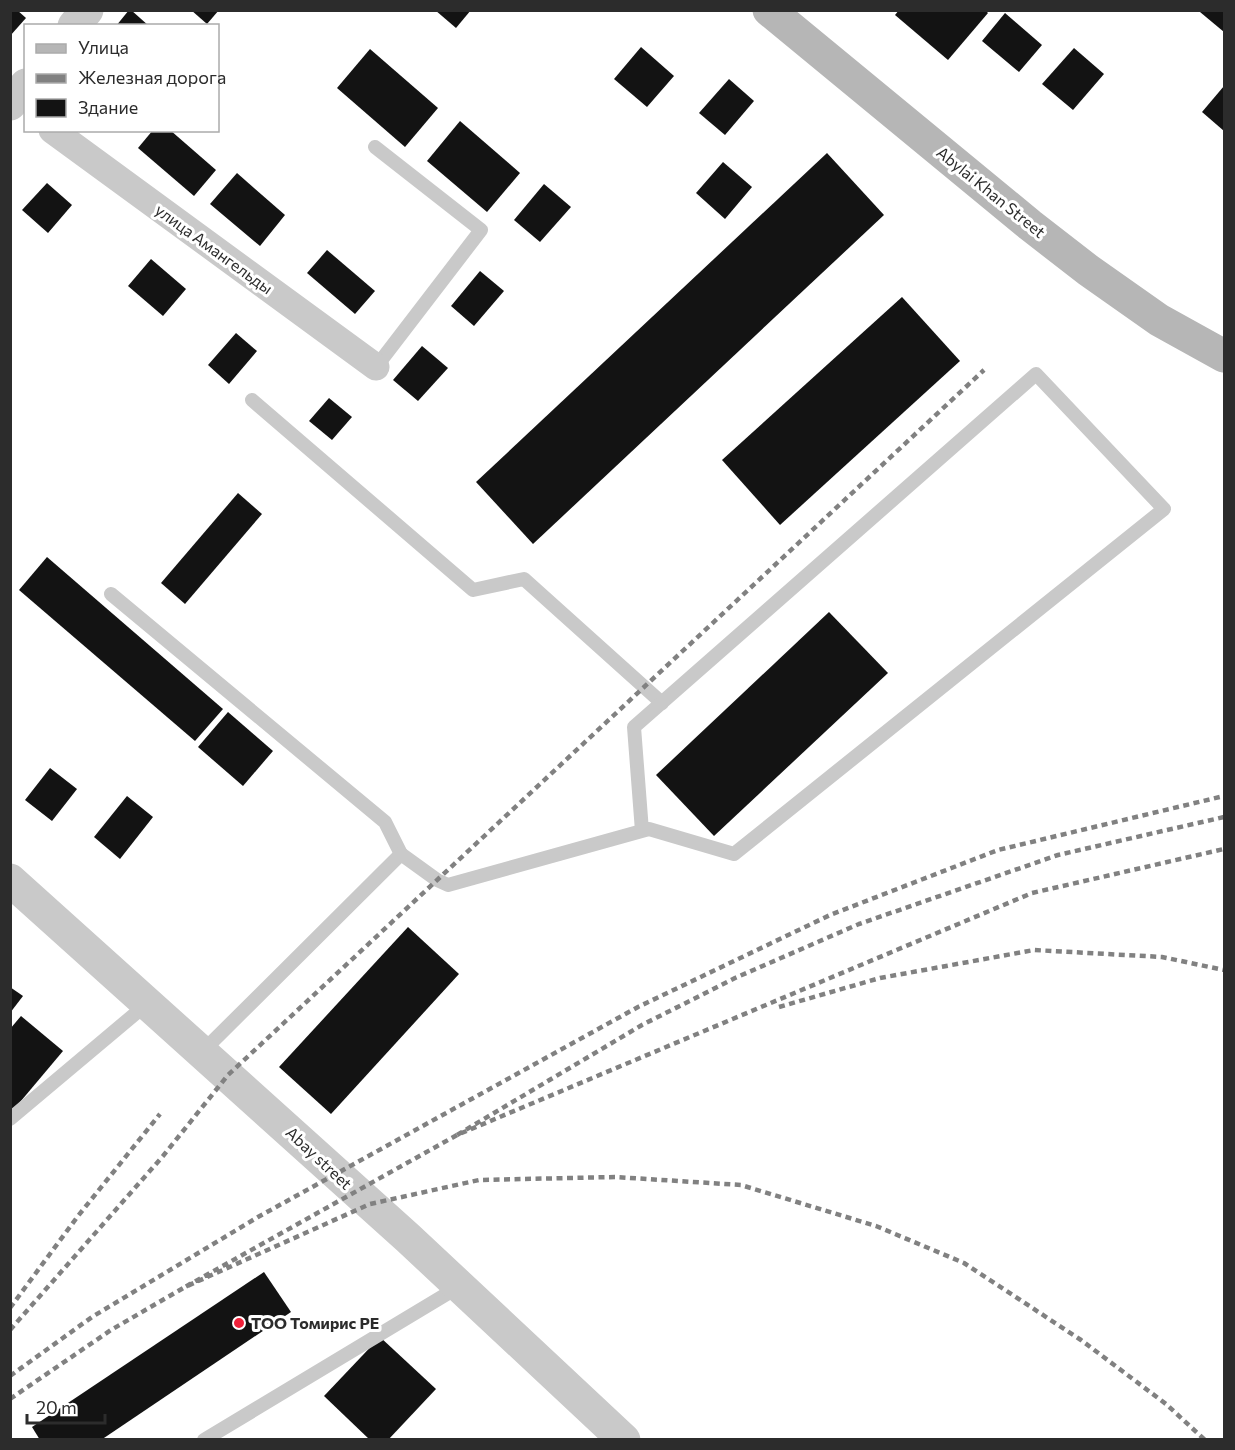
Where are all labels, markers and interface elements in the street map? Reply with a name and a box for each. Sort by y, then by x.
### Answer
legend [24,24,219,132]
text: Улица [78,36,129,58]
text: Железная дорога [78,66,226,88]
text: Здание [78,96,138,118]
street label: Abylai Khan Street [933,142,1050,241]
street label: улица Амангельды [152,200,277,298]
street label: Abay street [282,1122,357,1193]
place label: ТОО Томирис РЕ [251,1313,379,1332]
marker: ТОО Томирис РЕ [232,1316,246,1330]
scale bar [27,1387,105,1425]
text: 20 m [36,1396,77,1418]

